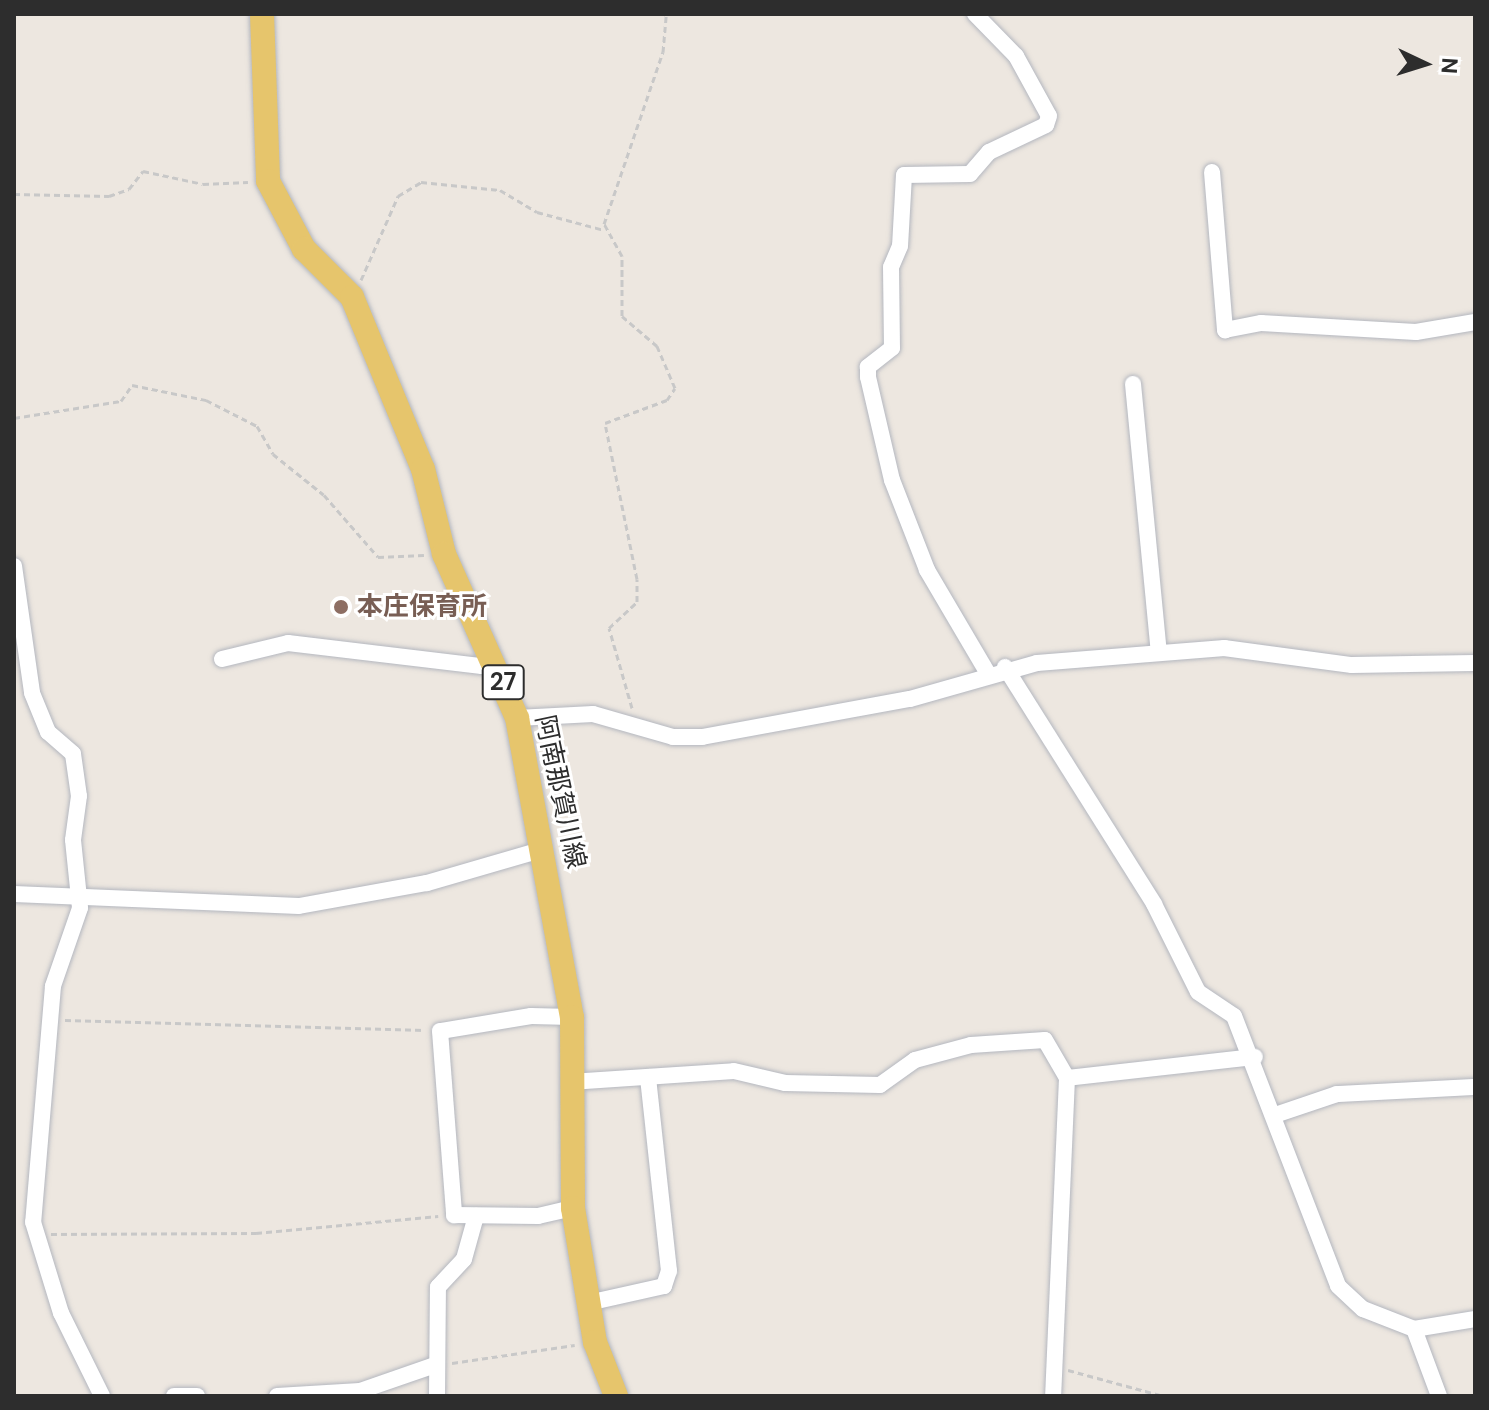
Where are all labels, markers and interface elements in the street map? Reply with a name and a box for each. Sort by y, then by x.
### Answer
north arrow [1385,24,1465,104]
text: N [1434,57,1464,75]
place label: 本庄保育所 [357,591,487,623]
marker: 本庄保育所 [332,598,350,616]
road number: 27 [481,662,525,702]
street label: 阿南那賀川線 [529,712,591,872]

